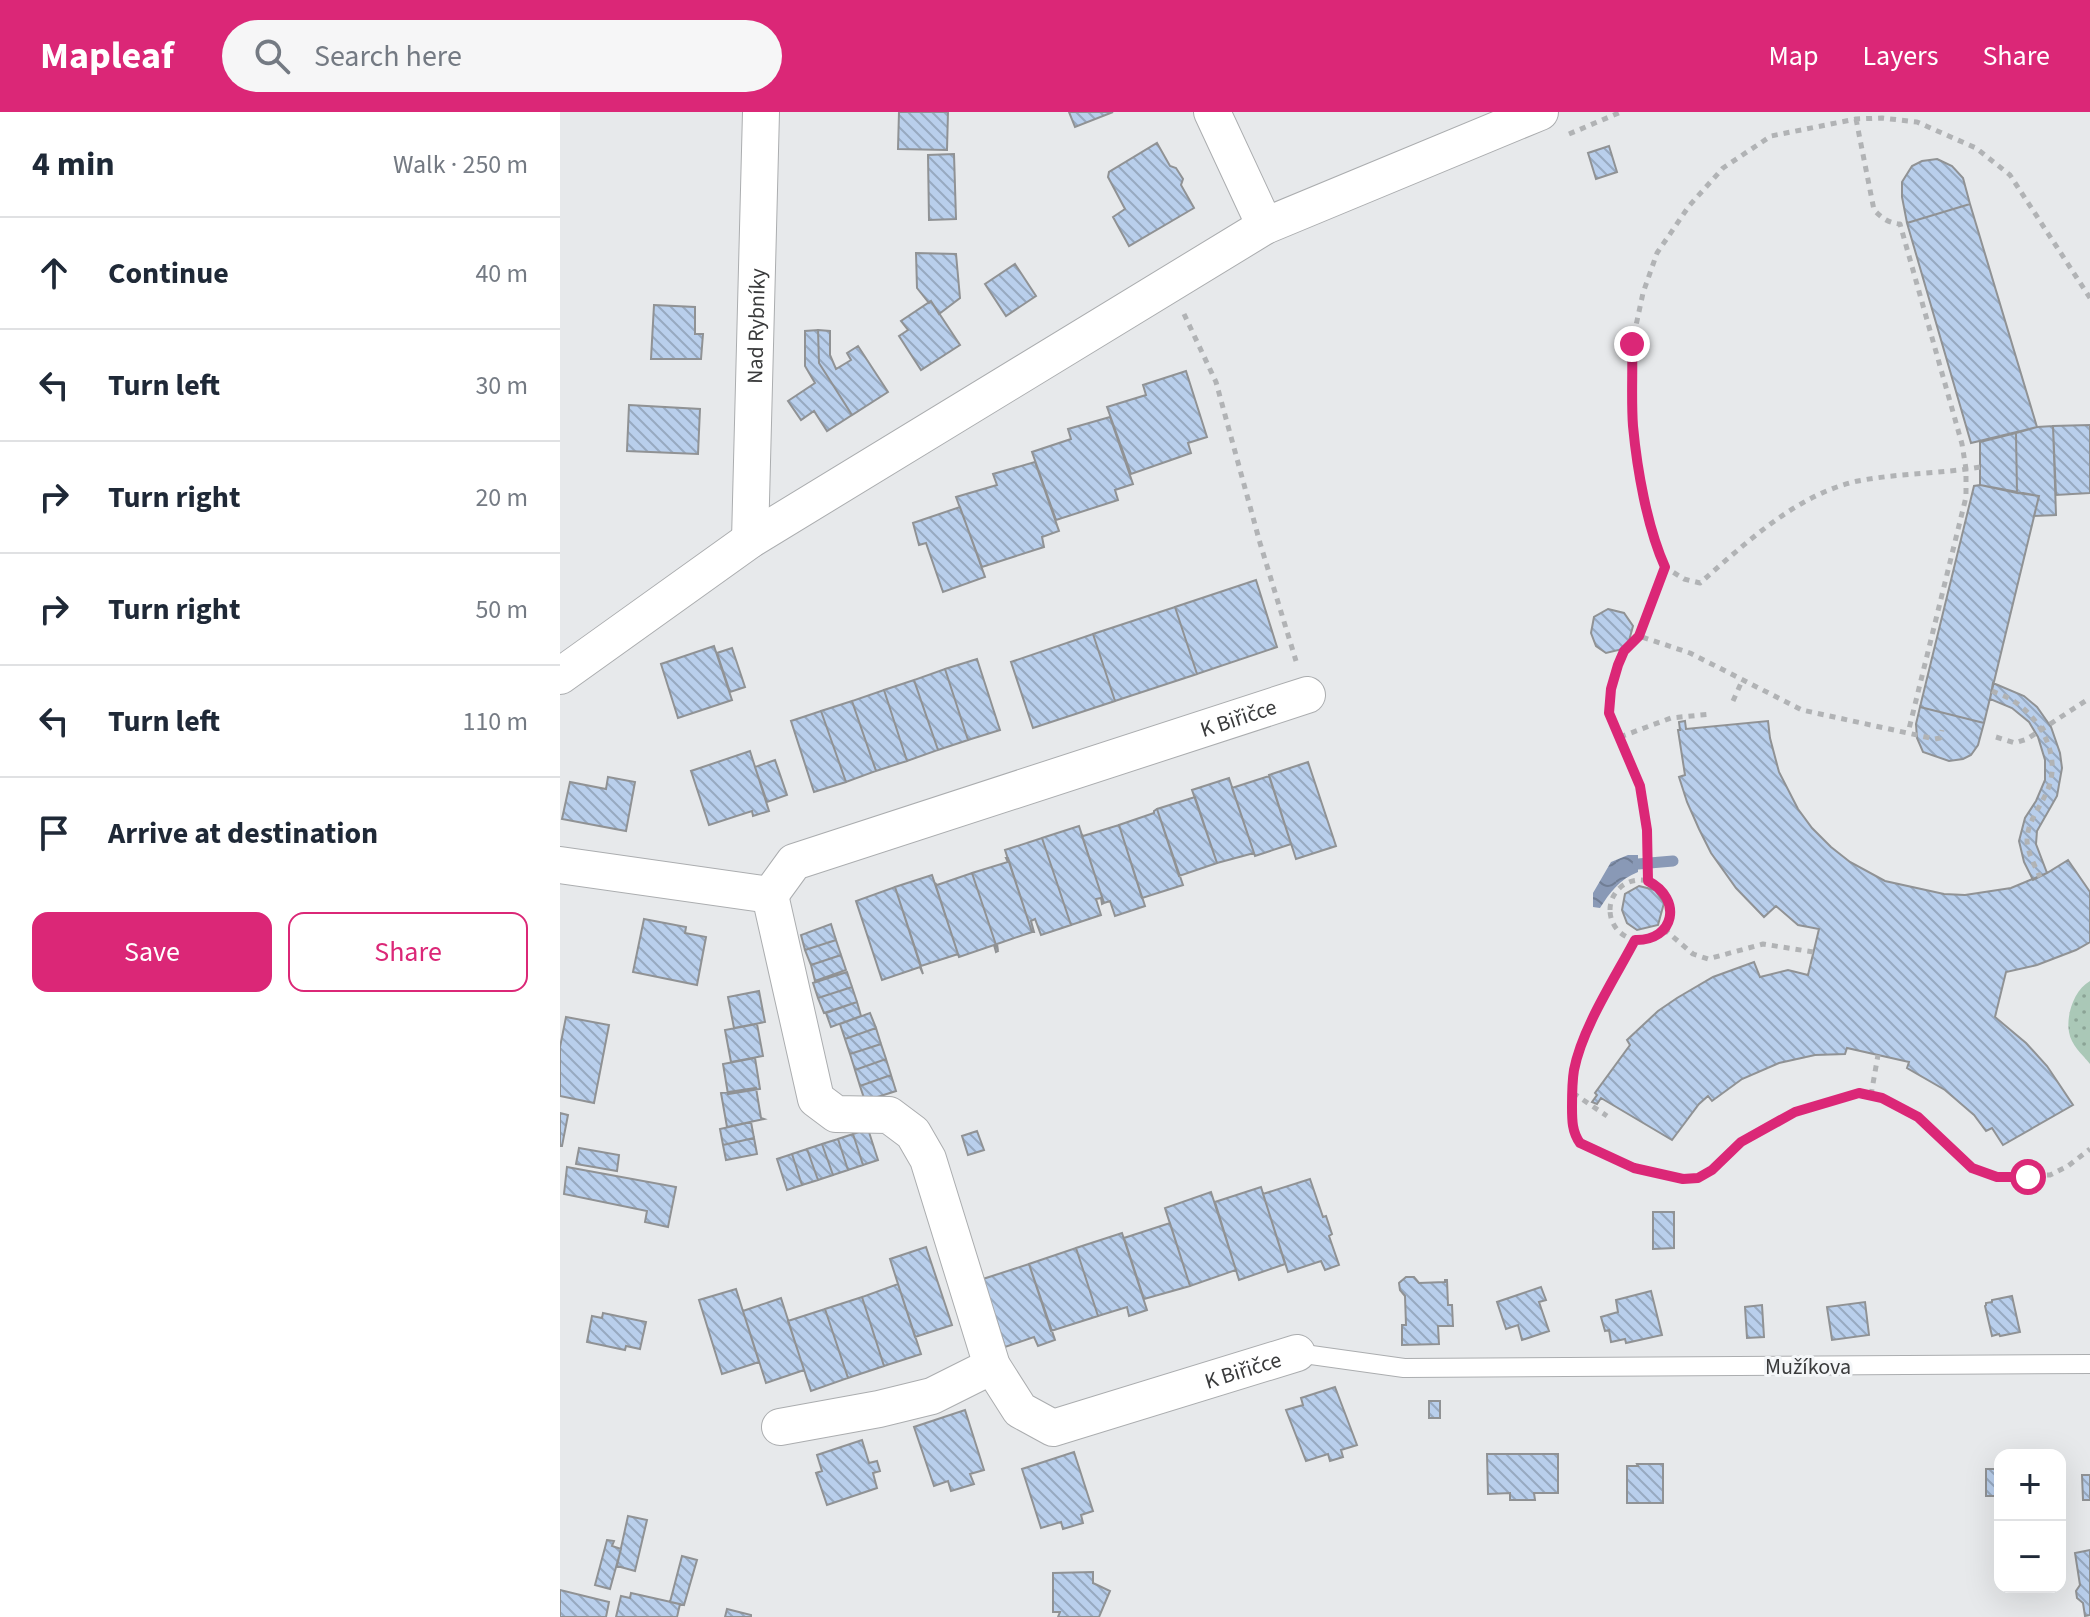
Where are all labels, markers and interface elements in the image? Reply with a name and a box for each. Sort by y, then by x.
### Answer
search box [222,20,782,92]
text: Mapleaf [40,29,174,83]
icon: search [250,34,294,78]
text: Search here [314,35,462,78]
text: Map [1768,36,1818,76]
text: Layers [1862,36,1938,76]
text: Share [1982,36,2050,76]
text: 4 min [32,140,115,189]
text: Walk · 250 m [393,146,528,183]
icon: ahead [32,251,76,295]
text: Continue [108,252,229,295]
text: 40 m [475,255,528,292]
street label: Nad Rybníky [739,267,774,384]
route end [1614,326,1650,362]
icon: left [32,363,76,407]
text: Turn left [108,364,220,407]
text: 30 m [475,367,528,404]
icon: right [32,475,76,519]
text: Turn right [108,476,240,519]
text: 20 m [475,479,528,516]
icon: right [32,587,76,631]
text: Turn right [108,588,240,631]
text: 50 m [475,591,528,628]
street label: K Biřičce [1196,691,1281,746]
icon: left [32,699,76,743]
text: Turn left [108,700,220,743]
text: 110 m [462,703,528,740]
icon: arrive [32,811,76,855]
text: Arrive at destination [108,812,378,855]
button: Save [32,912,272,992]
button: Share [288,912,528,992]
route start [2010,1159,2046,1195]
street label: K Biřičce [1201,1344,1285,1398]
street label: Mužíkova [1765,1351,1851,1383]
map controls [1994,1449,2066,1593]
button: + [1994,1449,2066,1521]
button: − [1994,1521,2066,1593]

